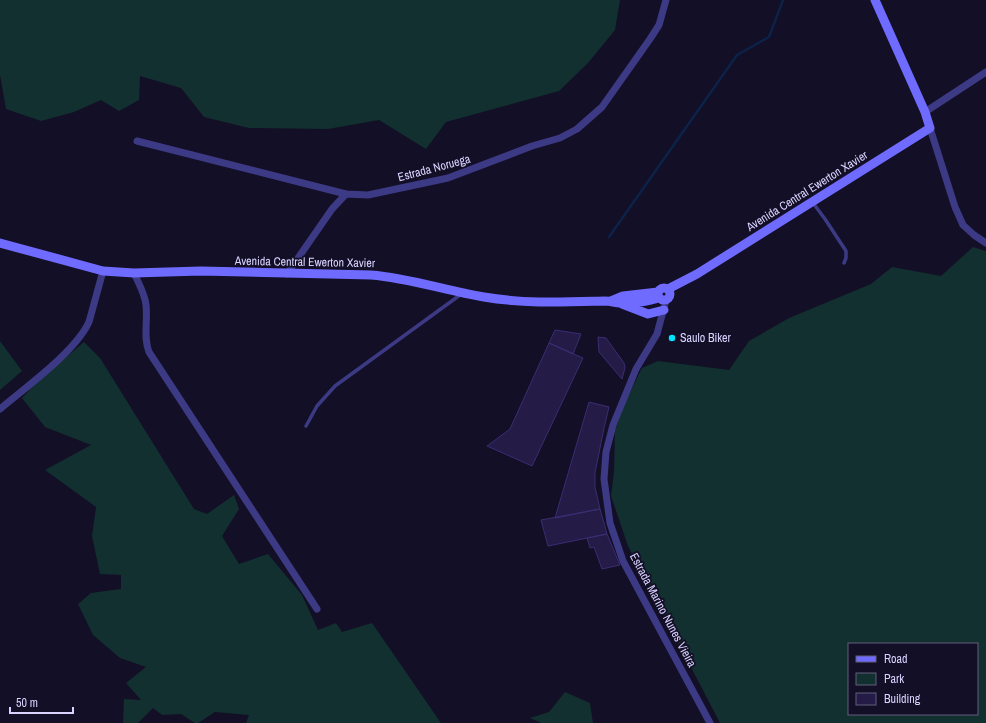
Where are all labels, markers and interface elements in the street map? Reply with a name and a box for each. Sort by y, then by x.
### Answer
street label: Avenida Central Ewerton Xavier [742,147,871,235]
street label: Estrada Noruega [396,151,473,185]
street label: Avenida Central Ewerton Xavier [234,253,376,271]
place label: Saulo Biker [680,330,732,346]
marker: Saulo Biker [667,333,677,343]
street label: Estrada Marino Nunes Vieira [626,550,700,670]
legend [848,643,978,715]
text: Road [884,651,908,667]
text: Park [884,671,904,687]
scale bar [10,689,73,715]
text: Building [884,691,921,707]
text: 50 m [16,695,38,711]

